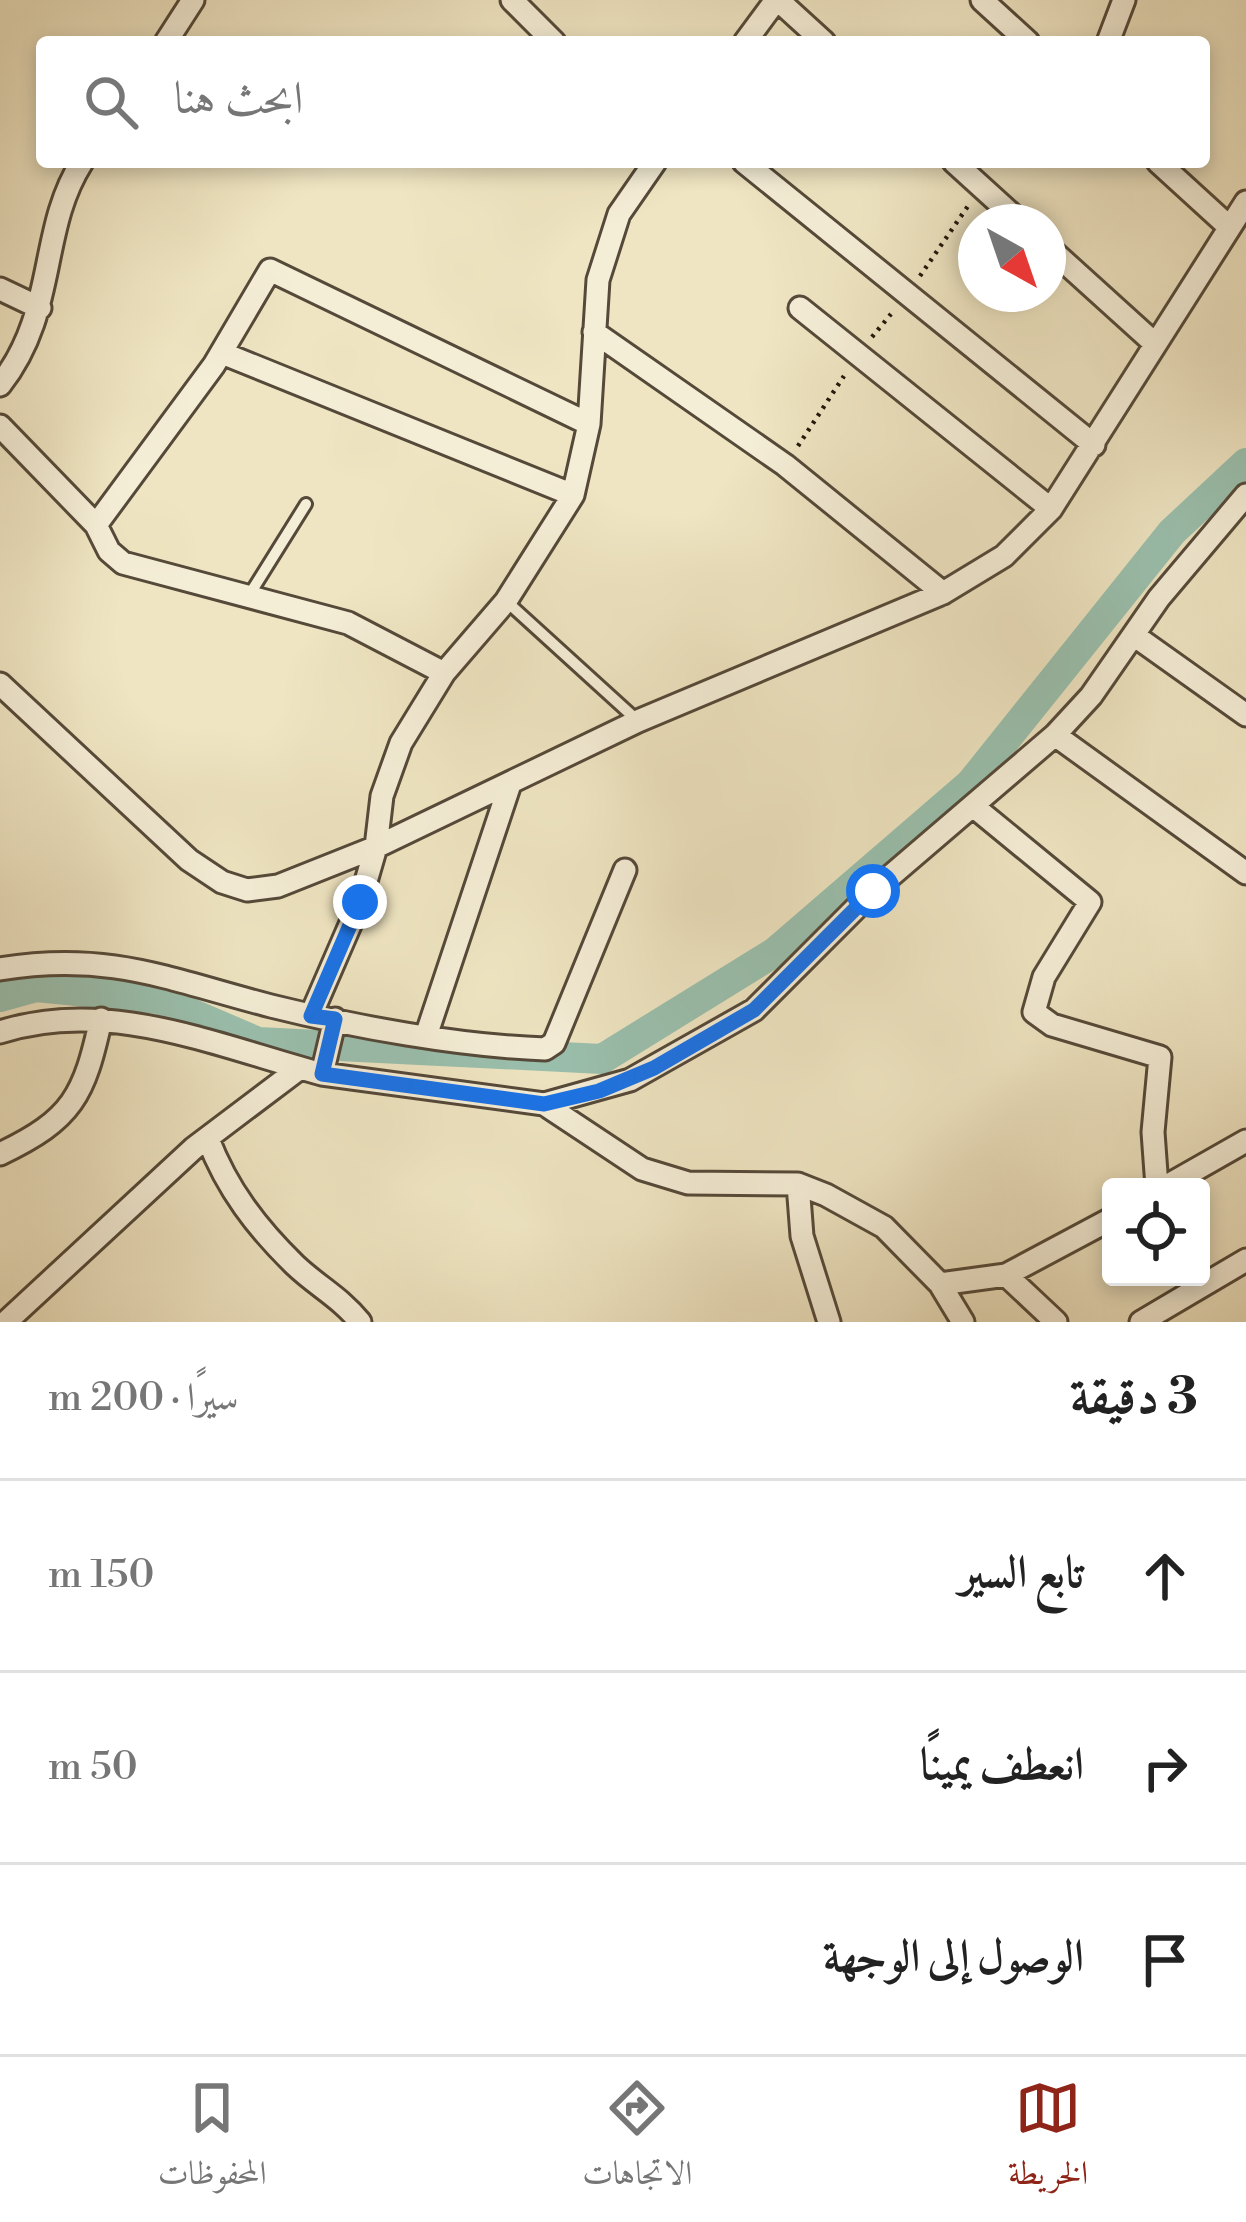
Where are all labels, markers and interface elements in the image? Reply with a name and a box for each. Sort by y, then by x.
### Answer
search box [36,36,1210,168]
icon: search [78,69,144,135]
text: ابحث هنا [174,71,303,128]
north arrow [958,204,1066,312]
route start [846,864,900,918]
route end [333,875,387,929]
map controls [1102,1178,1210,1286]
button: locate [1102,1178,1210,1286]
text: 3 دقيقة [1070,1366,1198,1430]
text: سيرًا · 200 m [48,1374,239,1423]
icon: ahead [1132,1543,1198,1609]
text: تابع السير [959,1545,1084,1602]
text: 150 m [48,1551,154,1600]
icon: right [1132,1735,1198,1801]
text: انعطف يمينًا [920,1737,1084,1794]
text: 50 m [48,1743,138,1792]
icon: arrive [1132,1927,1198,1993]
text: الوصول إلى الوجهة [823,1929,1084,1986]
tab: المحفوظات [158,2075,267,2205]
tab: الاتجاهات [582,2075,692,2205]
tab: الخريطة [1008,2075,1088,2205]

